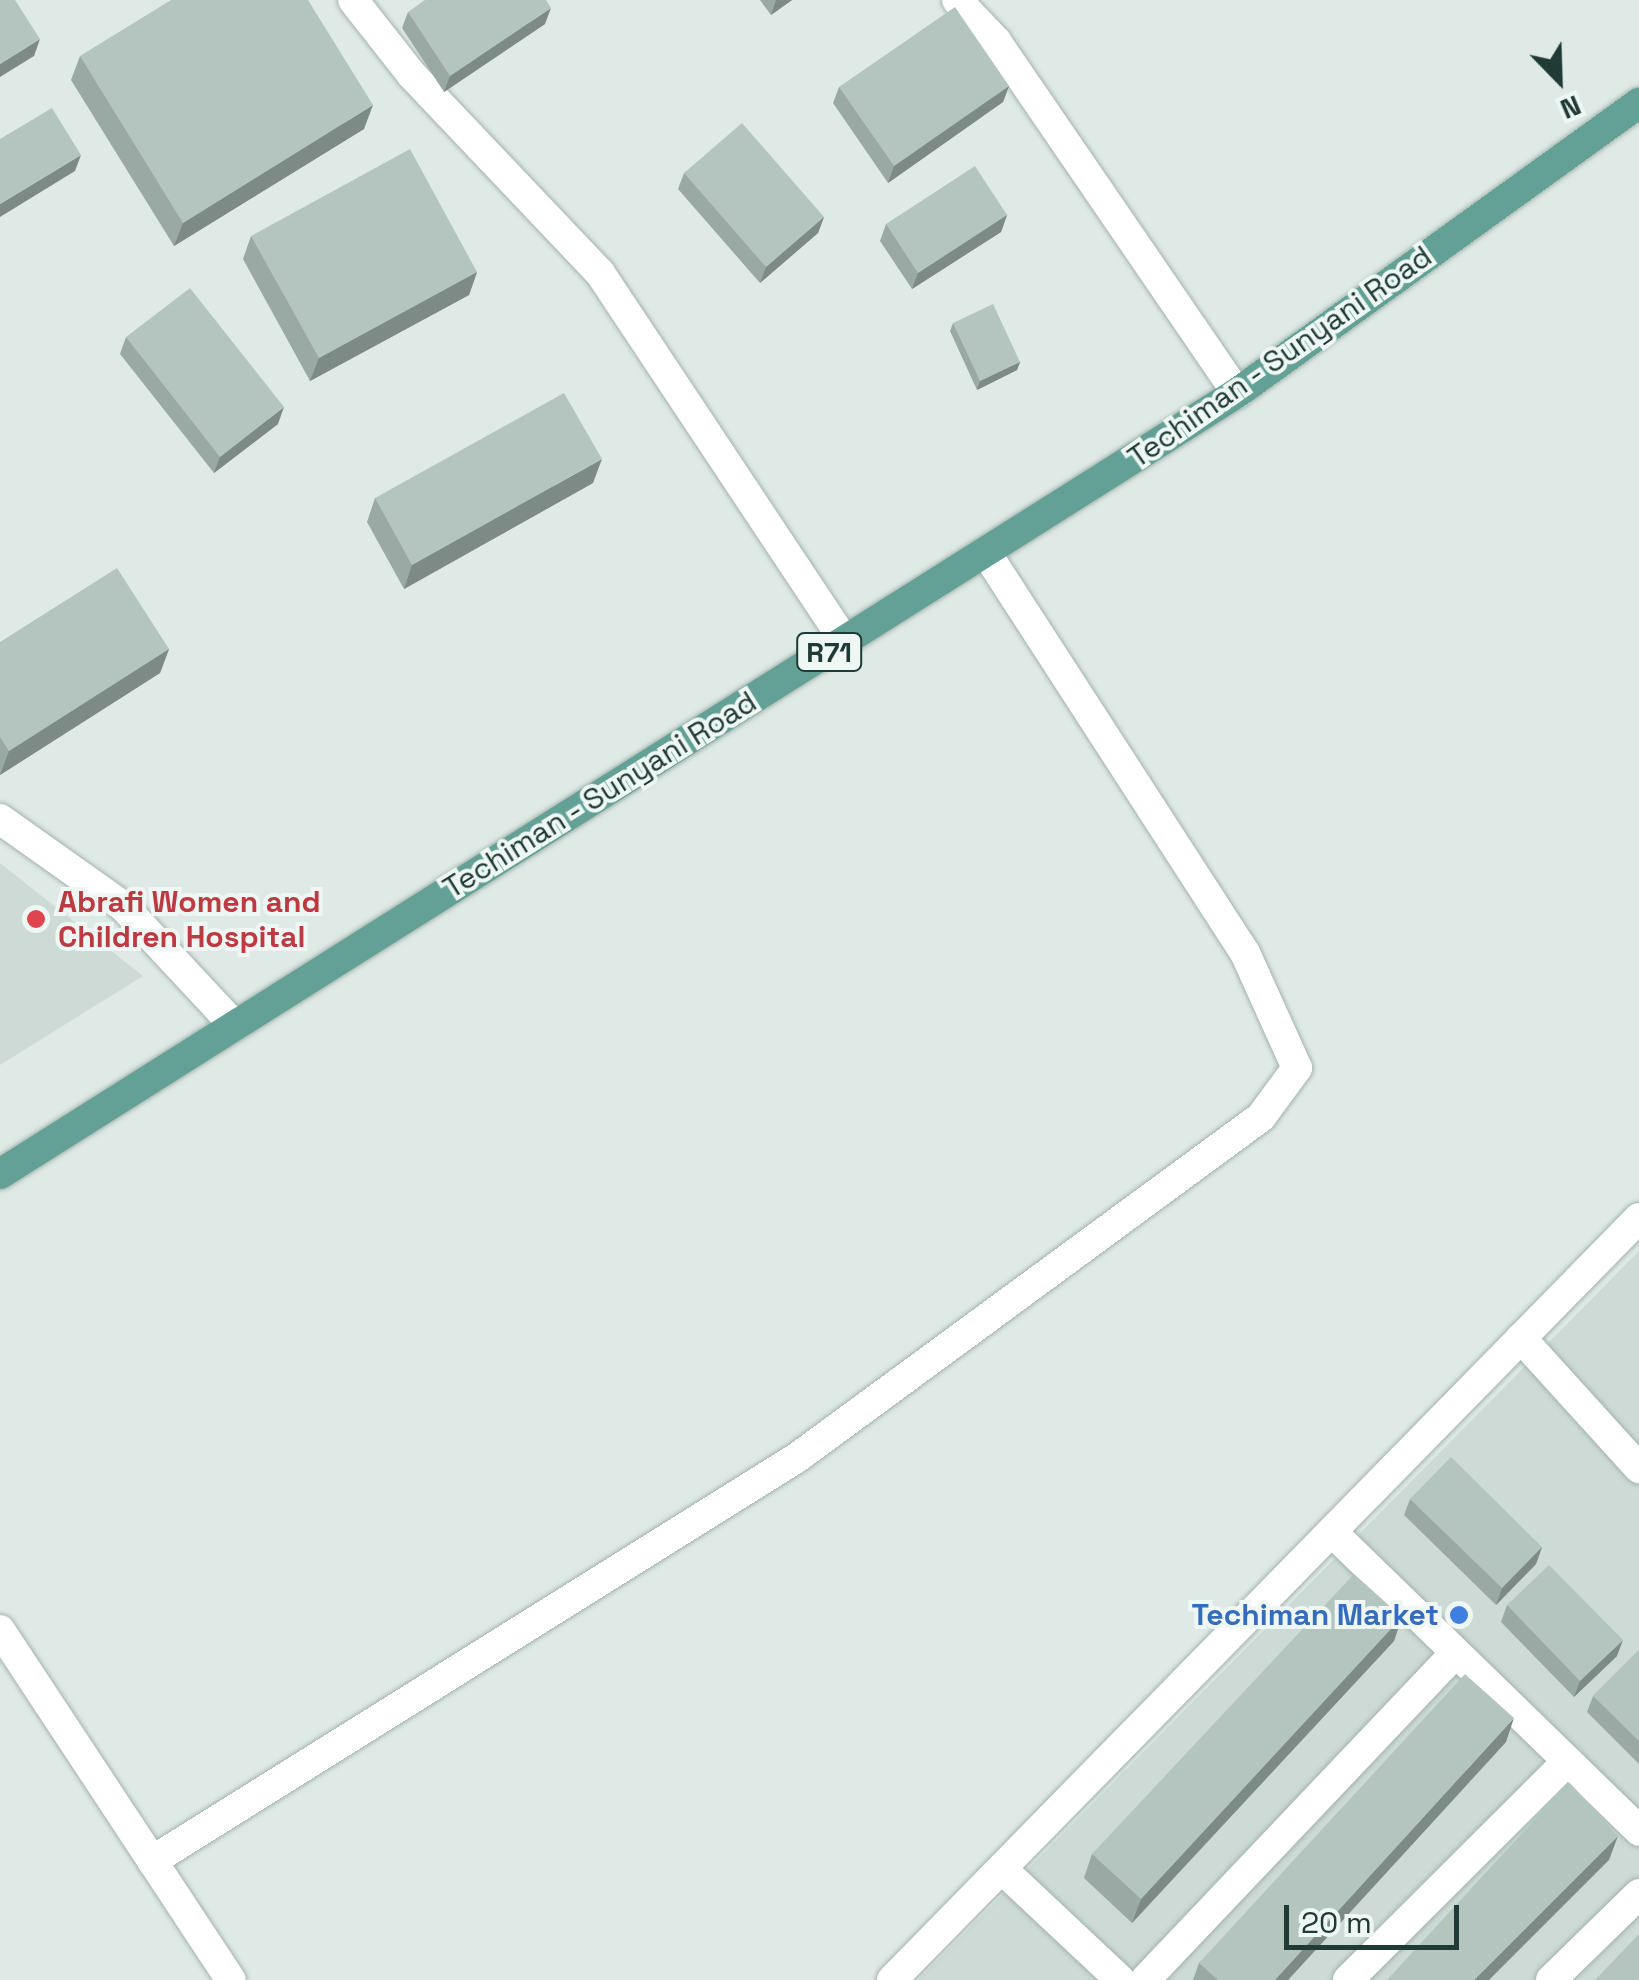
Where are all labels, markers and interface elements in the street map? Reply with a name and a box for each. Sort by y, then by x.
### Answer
north arrow [1509,30,1609,130]
text: N [1555,87,1586,128]
street label: Techiman - Sunyani Road [1121,238,1439,476]
road number: R71 [794,629,864,675]
street label: Techiman - Sunyani Road [436,683,764,907]
place label: Abrafi Women and Children Hospital [58,884,321,954]
marker: Abrafi Women and Children Hospital [23,906,49,932]
place label: Techiman Market [1192,1597,1439,1633]
marker: Techiman Market [1448,1604,1470,1626]
scale bar [1289,1885,1464,1947]
text: 20 m [1301,1903,1372,1942]

